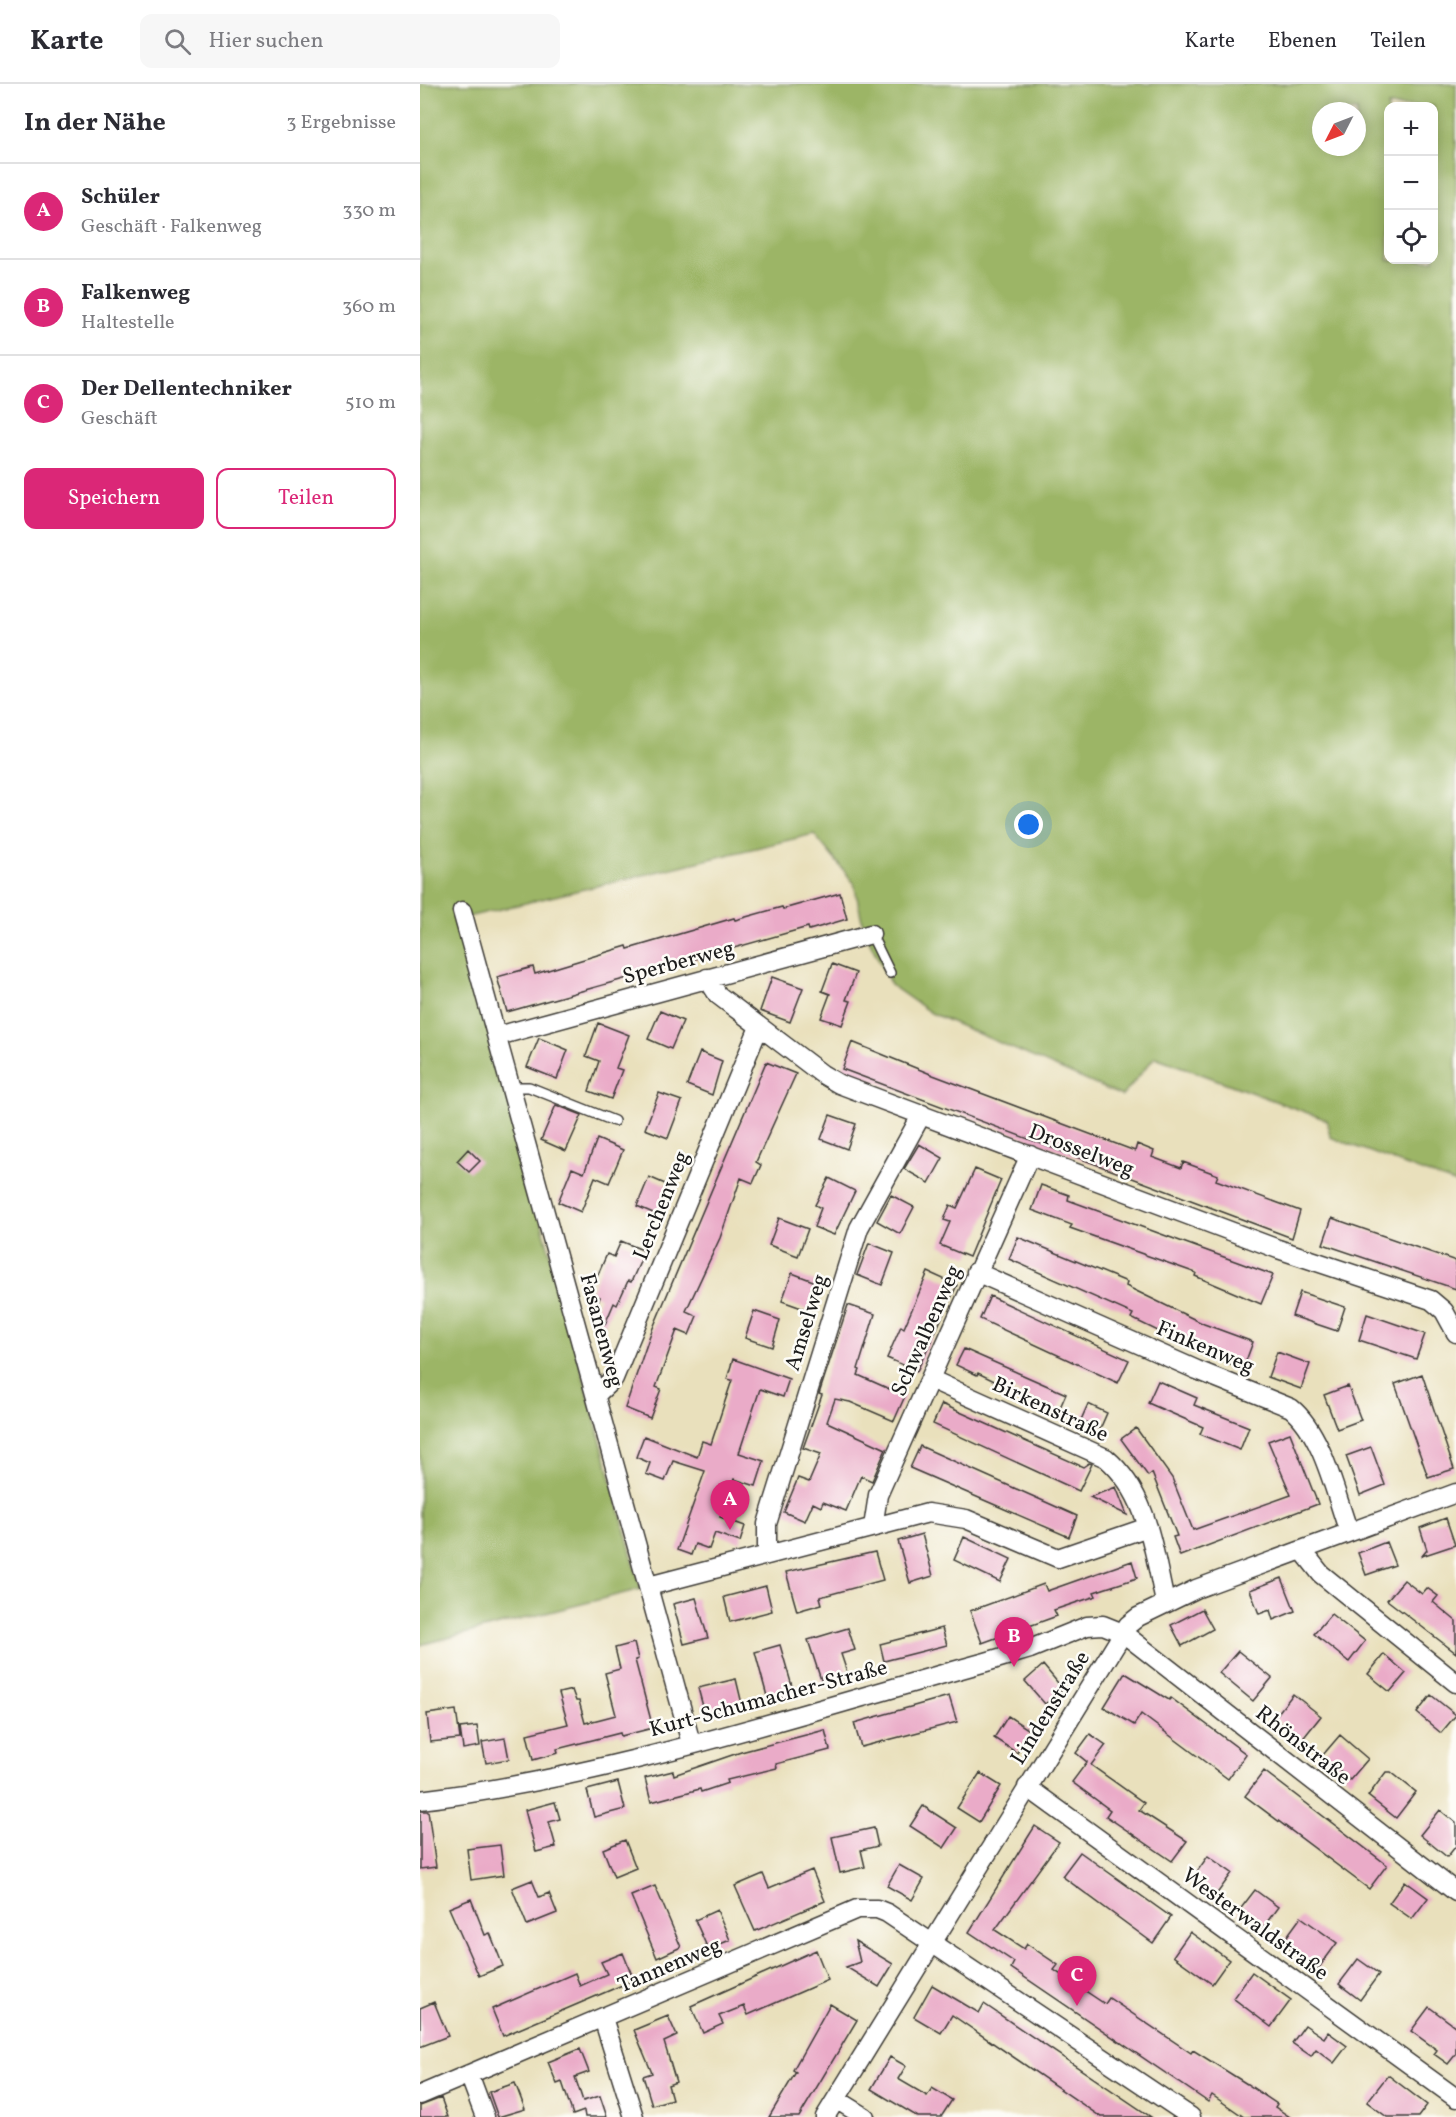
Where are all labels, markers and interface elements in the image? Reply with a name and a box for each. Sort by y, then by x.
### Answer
search box [140,14,560,68]
text: Karte [30,22,104,61]
icon: search [161,25,194,58]
text: Hier suchen [209,26,324,57]
text: Karte [1184,27,1235,56]
text: Ebenen [1268,27,1337,56]
text: Teilen [1370,27,1426,56]
north arrow [1312,102,1366,156]
map controls [1384,102,1438,264]
button: + [1384,102,1438,156]
text: In der Nähe [24,105,166,141]
text: 3 Ergebnisse [286,109,396,137]
button: − [1384,156,1438,210]
text: Schüler [81,182,160,213]
text: A [36,197,51,225]
text: 330 m [342,197,396,225]
button: locate [1384,210,1438,264]
text: Geschäft · Falkenweg [81,213,262,241]
text: Falkenweg [81,278,190,309]
text: B [37,293,50,321]
text: 360 m [342,293,396,321]
text: Haltestelle [81,309,175,337]
text: Der Dellentechniker [81,374,292,405]
text: C [37,389,50,417]
text: 510 m [345,389,396,417]
text: Geschäft [81,405,158,433]
button: Speichern [24,468,204,529]
button: Teilen [216,468,396,529]
your location [1014,810,1043,839]
street label: Sperberweg [619,934,738,993]
street label: Drosselweg [1024,1117,1139,1186]
street label: Lerchenweg [626,1147,698,1265]
street label: Schwalbenweg [884,1260,970,1402]
street label: Fasanenweg [570,1270,631,1391]
street label: Amselweg [778,1270,837,1375]
street label: Finkenweg [1151,1314,1259,1383]
street label: Birkenstraße [986,1370,1113,1451]
pin: A [710,1480,750,1530]
pin: B [994,1618,1034,1667]
street label: Lindenstraße [1004,1645,1098,1771]
street label: Kurt-Schumacher-Straße [646,1653,891,1746]
street label: Rhönstraße [1248,1699,1357,1793]
street label: Westerwaldstraße [1175,1861,1334,1989]
street label: Tannenweg [613,1931,727,2002]
pin: C [1058,1956,1096,2006]

